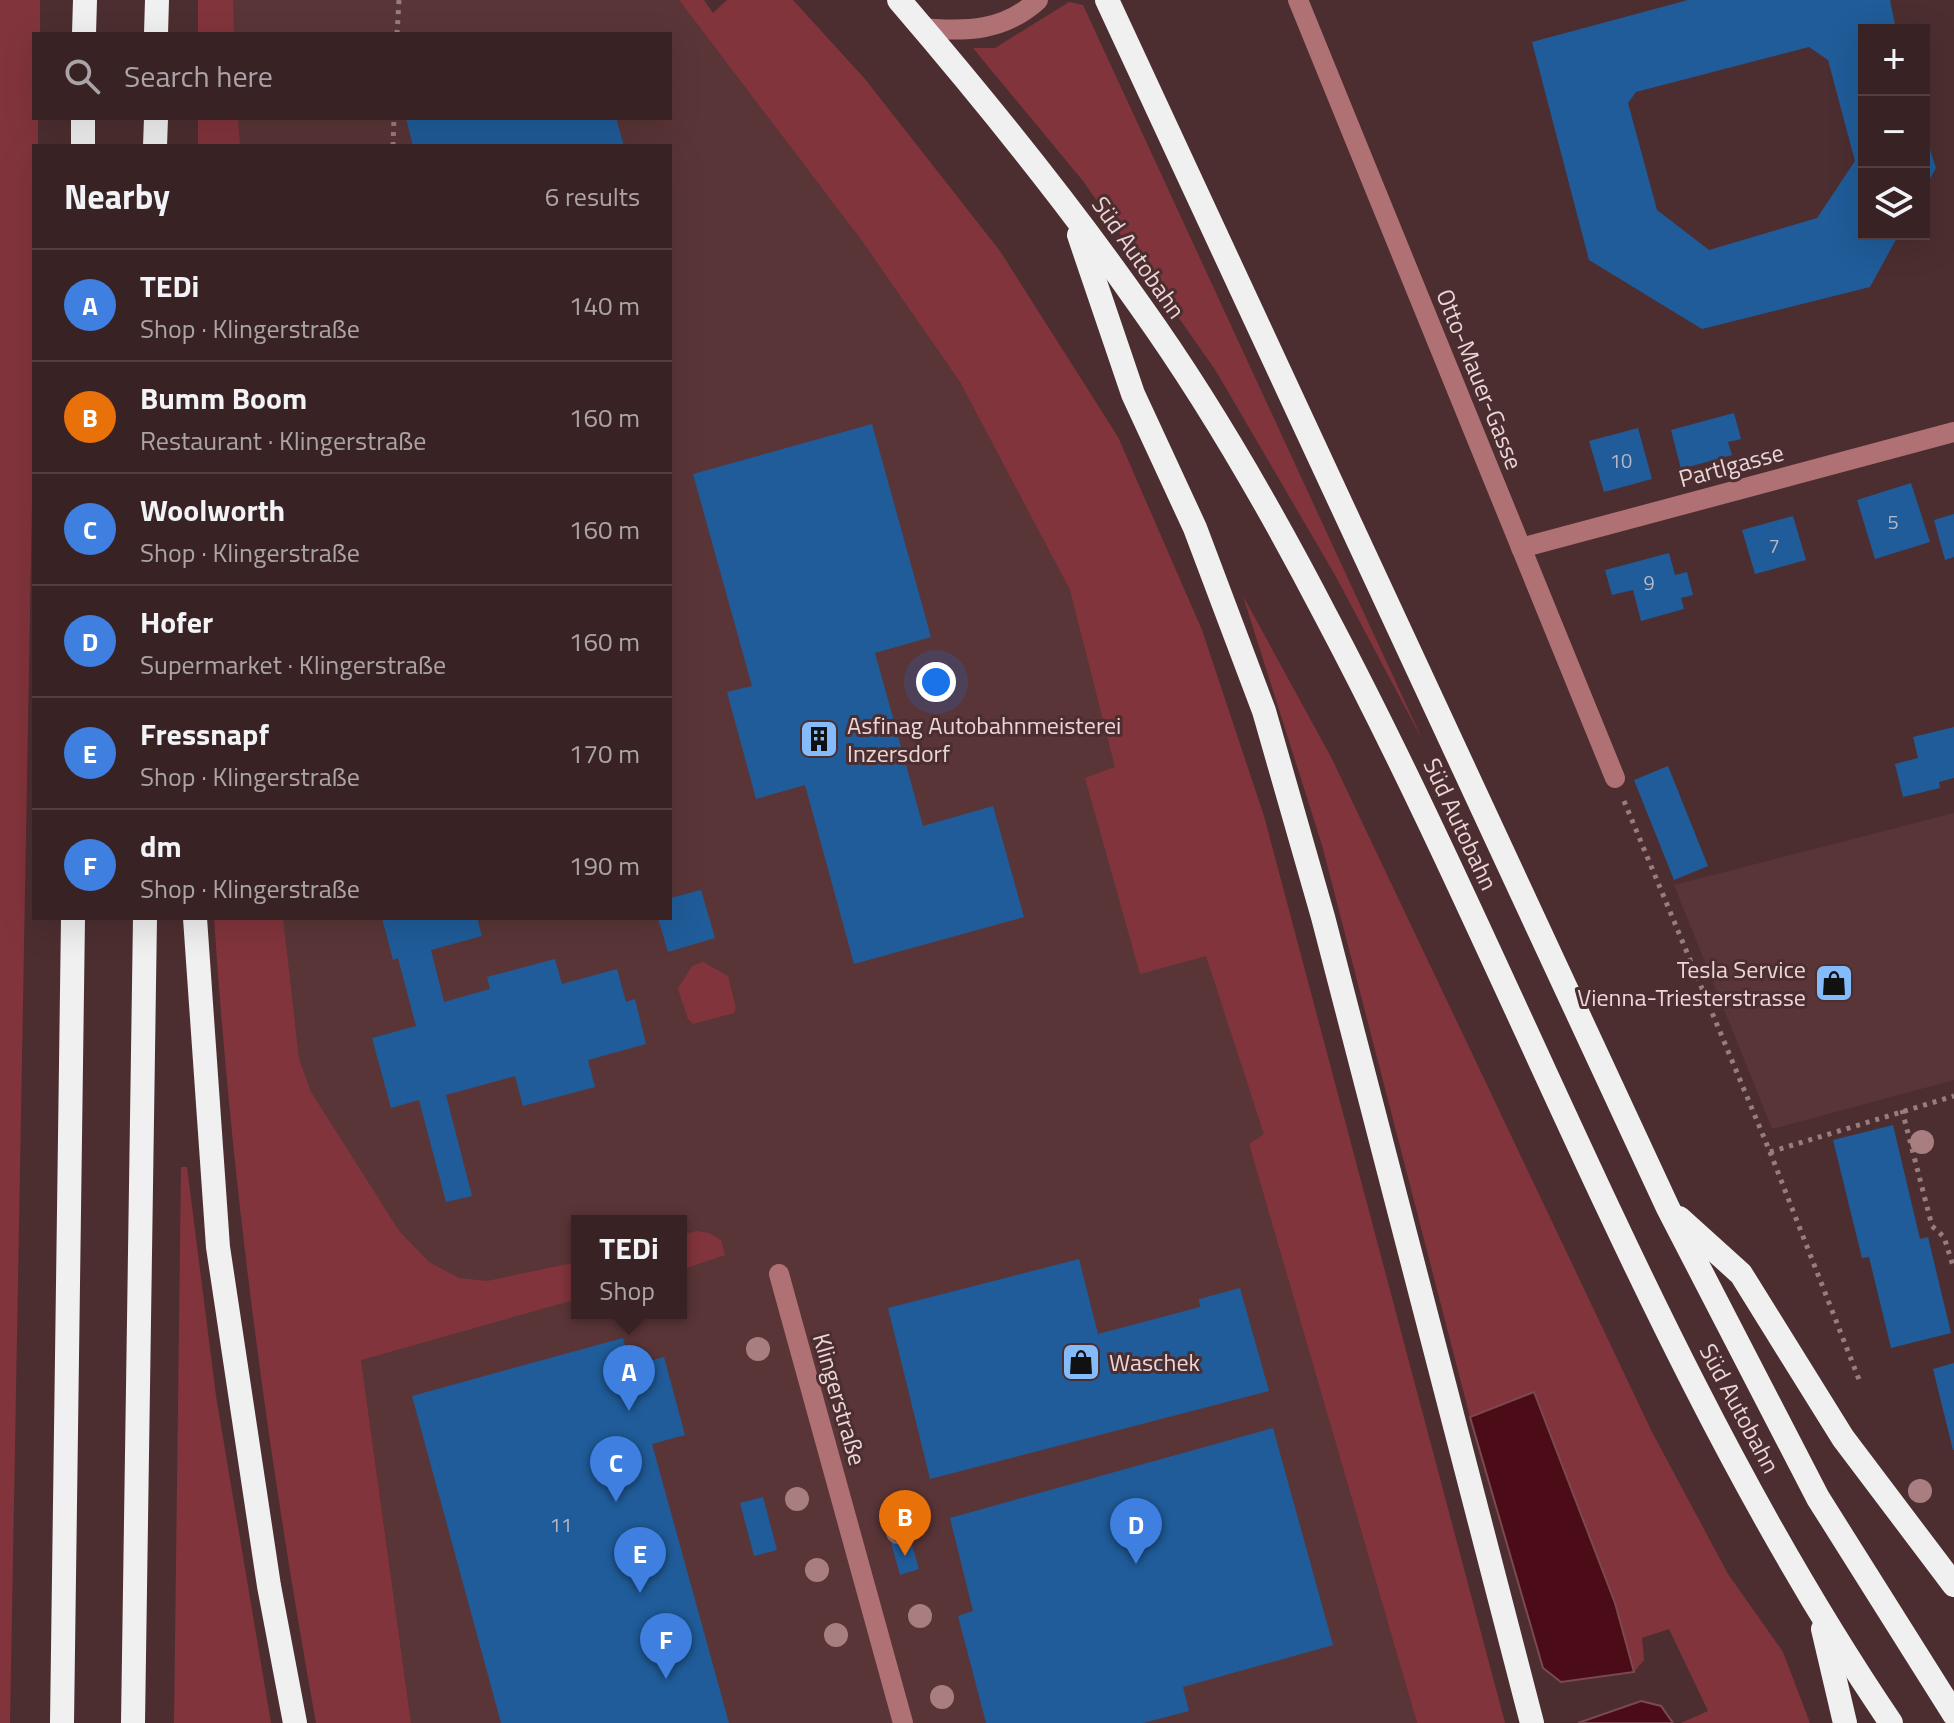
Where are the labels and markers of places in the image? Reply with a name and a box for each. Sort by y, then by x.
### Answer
place label: Asfinag Autobahnmeisterei Inzersdorf [847,707,1121,771]
building icon: Asfinag Autobahnmeisterei Inzersdorf [798,718,840,760]
place label: Tesla Service Vienna-Triesterstrasse [1577,951,1806,1015]
shop icon: Tesla Service Vienna-Triesterstrasse [1813,962,1855,1004]
shop icon: Waschek [1060,1341,1102,1383]
place label: Waschek [1109,1344,1201,1380]
pin: A [603,1345,655,1411]
pin: C [590,1436,642,1502]
pin: B [879,1490,931,1556]
pin: D [1110,1498,1162,1564]
pin: E [614,1527,666,1593]
pin: F [640,1613,692,1679]

